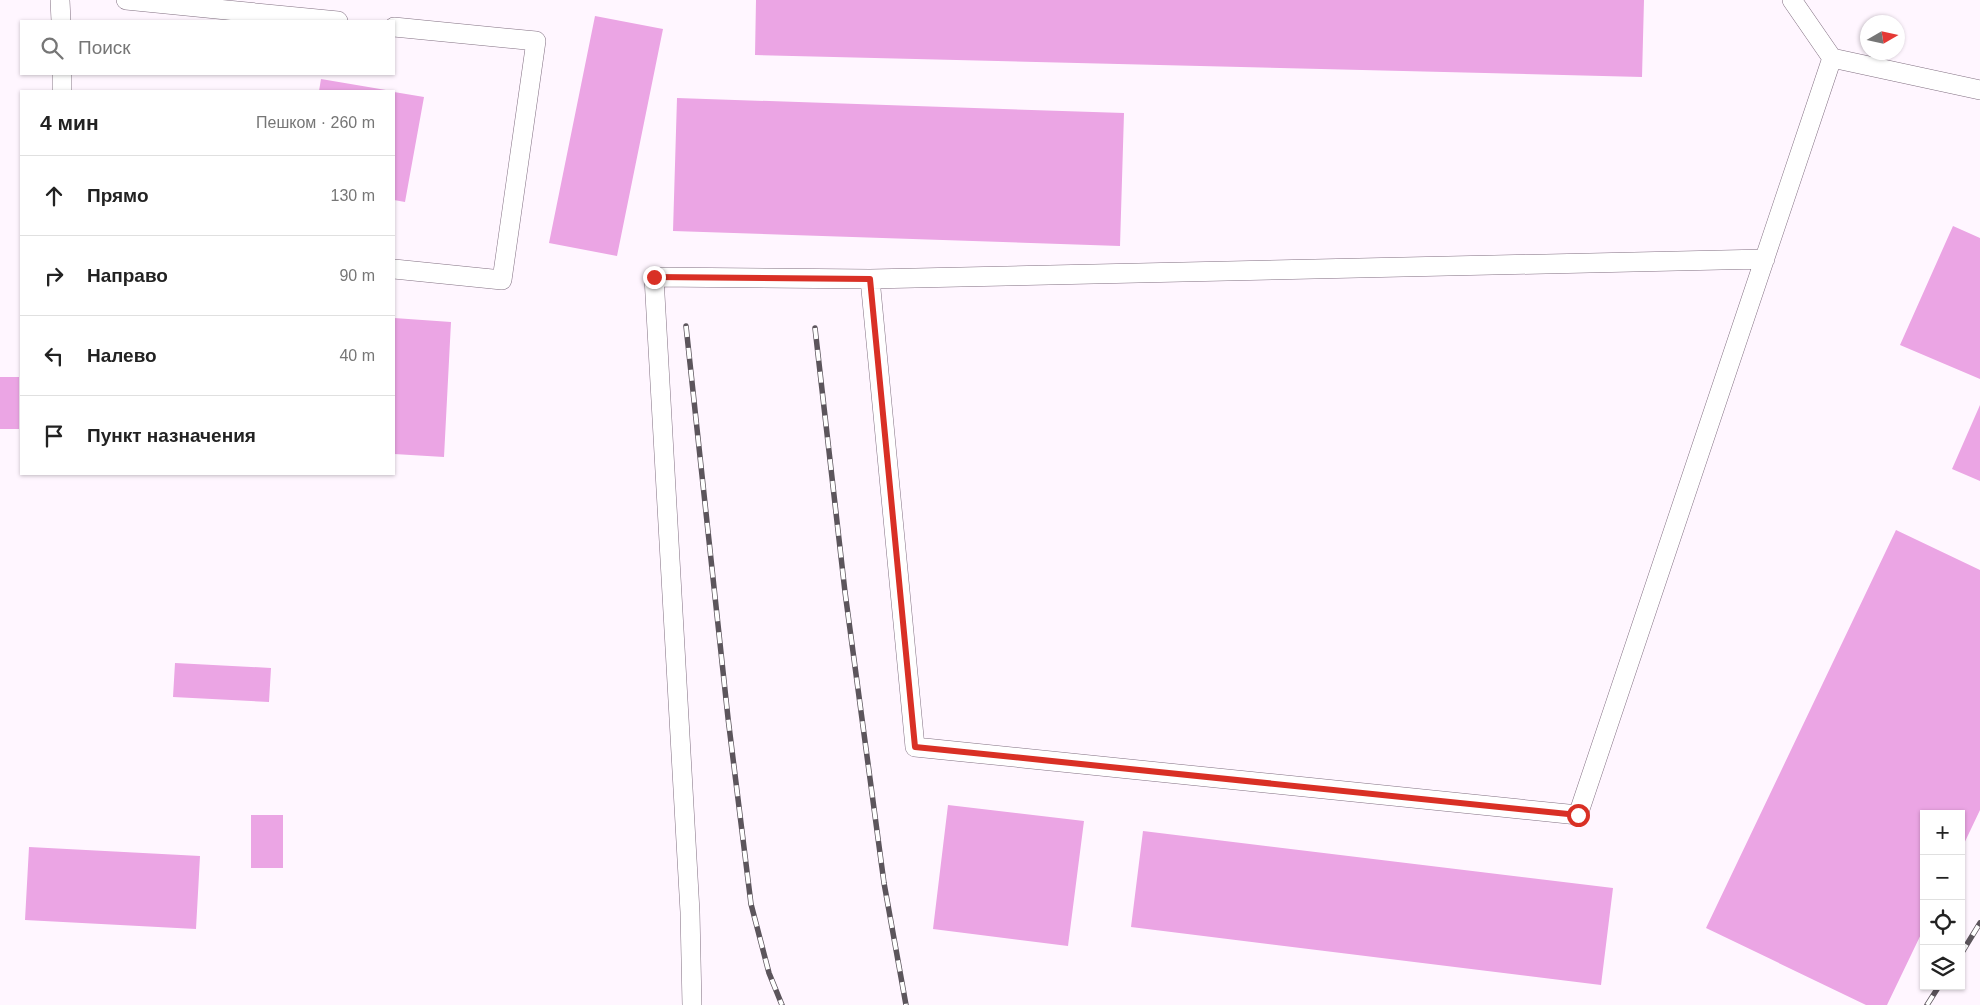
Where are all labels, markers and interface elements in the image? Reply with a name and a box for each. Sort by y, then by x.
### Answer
north arrow [1860,15,1905,60]
search box [20,20,395,75]
icon: search [38,34,66,62]
text: Поиск [78,37,131,58]
text: 4 мин [40,111,99,134]
text: Пешком · 260 m [256,114,375,131]
icon: ahead [40,182,68,210]
text: Прямо [87,185,149,206]
text: 130 m [331,187,375,204]
icon: right [40,262,68,290]
text: Направо [87,265,168,286]
route end [643,266,666,289]
text: 90 m [339,267,375,284]
icon: left [40,342,68,370]
text: Налево [87,345,157,366]
text: 40 m [339,347,375,364]
icon: arrive [40,422,68,450]
text: Пункт назначения [87,425,256,446]
route start [1567,804,1590,827]
map controls [1920,810,1965,990]
button: + [1920,810,1965,855]
button: − [1920,855,1965,900]
button: locate [1920,900,1965,945]
button: layers [1920,945,1965,990]

